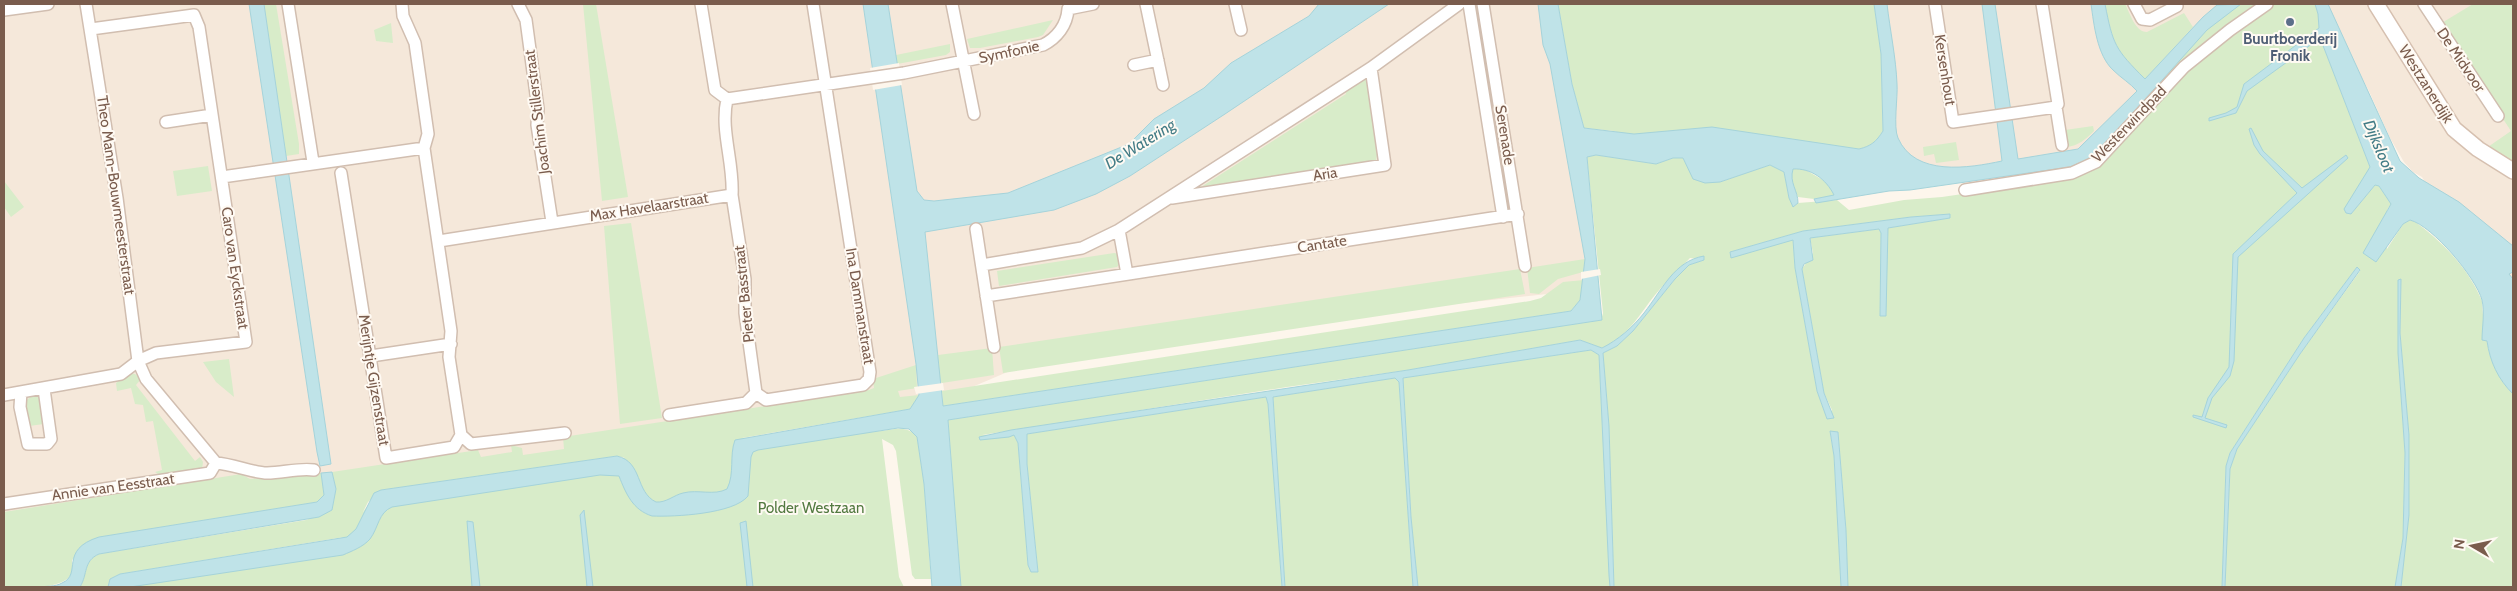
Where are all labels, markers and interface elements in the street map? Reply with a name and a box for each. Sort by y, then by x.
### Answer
marker: Buurtboerderij Fronik [2284,16,2296,28]
street label: De Midvoor [2433,24,2489,96]
place label: Buurtboerderij Fronik [2243,30,2337,65]
street label: Kersenhout [1930,33,1960,107]
street label: Symfonie [977,37,1041,67]
street label: Westzanerdijk [2395,42,2457,127]
street label: Joachim Stillerstraat [520,49,554,176]
street label: Westerwindpad [2088,82,2170,166]
street label: Theo Mann-Bouwmeesterstraat [93,94,139,296]
street label: Serenade [1491,104,1519,166]
water label: De Watering [1101,114,1179,173]
water label: Dijksloot [2359,117,2399,176]
street label: Aria [1312,163,1339,185]
street label: Max Havelaarstraat [588,189,710,225]
street label: Caro van Eyckstraat [218,206,252,330]
street label: Cantate [1296,231,1348,257]
street label: Pieter Basstraat [730,244,758,344]
street label: Ina Dammanstraat [842,246,878,366]
street label: Merijntje Gijzenstraat [355,313,393,447]
street label: Annie van Eesstraat [51,469,175,505]
park label: Polder Westzaan [758,499,864,517]
north arrow [2447,521,2497,571]
text: N [2449,538,2469,550]

